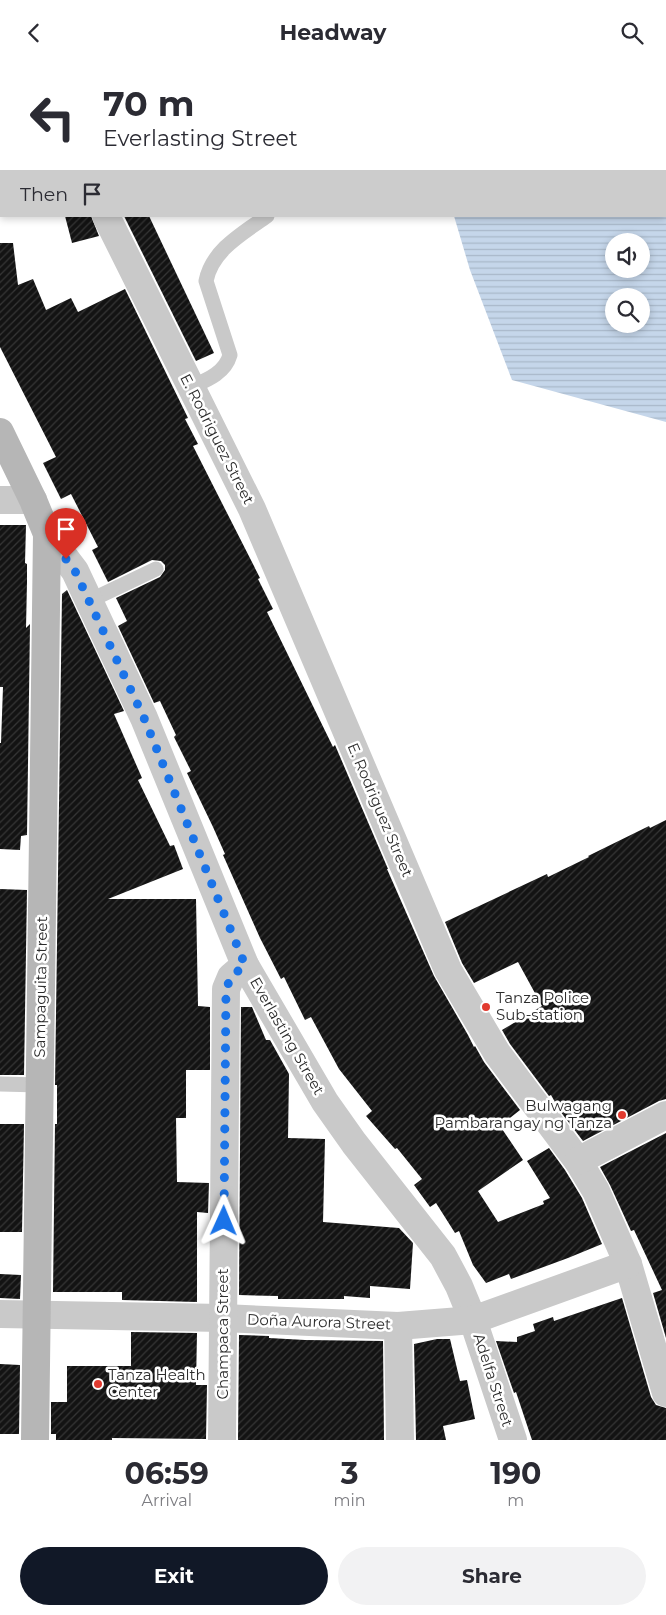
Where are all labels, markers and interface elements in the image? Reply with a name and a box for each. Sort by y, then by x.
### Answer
icon: back [20,19,48,47]
text: Headway [280,19,386,46]
icon: search [618,19,646,47]
text: 70 m [103,82,194,125]
icon: left [20,85,85,150]
text: Everlasting Street [103,125,298,152]
icon: arrive [78,180,106,208]
text: Then [20,183,68,206]
map controls [605,233,650,333]
button: sound [605,233,650,278]
button: search [605,288,650,333]
street label: E. Rodriguez Street [176,370,259,507]
pin [45,508,87,559]
icon: arrive [52,515,80,543]
street label: E. Rodriguez Street [344,740,417,880]
street label: Sampaguita Street [30,916,51,1058]
street label: Everlasting Street [246,974,329,1098]
place label: Tanza Police Sub-station [496,988,589,1024]
marker: Tanza Police Sub-station [480,1001,492,1013]
place label: Bulwagang Pambarangay ng Tanza [434,1096,612,1132]
marker: Bulwagang Pambarangay ng Tanza [616,1109,628,1121]
position arrow [197,1194,249,1246]
street label: Champaca Street [213,1268,232,1400]
street label: Doña Aurora Street [247,1309,391,1334]
street label: Adelfa Street [469,1331,518,1429]
place label: Tanza Health Center [108,1365,206,1401]
marker: Tanza Health Center [92,1378,104,1390]
text: 06:59 [125,1455,209,1492]
text: 3 [341,1455,358,1492]
text: 190 [490,1455,541,1492]
text: Arrival [142,1491,192,1510]
text: min [333,1491,366,1510]
text: m [507,1491,524,1510]
button: Exit [20,1547,328,1605]
button: Share [338,1547,646,1605]

